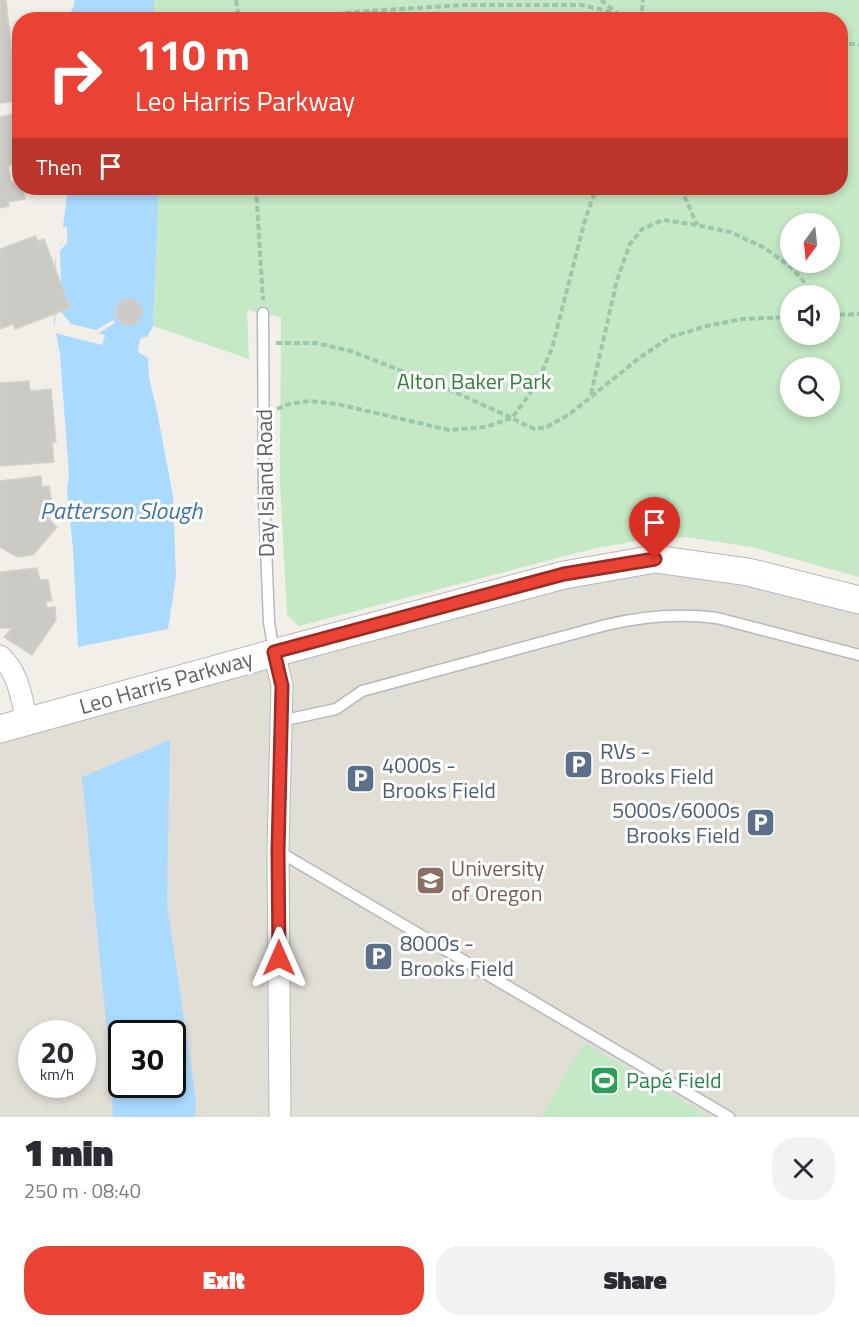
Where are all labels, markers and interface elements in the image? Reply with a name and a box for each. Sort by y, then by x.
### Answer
text: 110 m [135,22,250,86]
icon: right [36,36,114,114]
text: Leo Harris Parkway [135,80,355,121]
text: Then [36,150,82,184]
icon: arrive [94,150,127,183]
north arrow [780,213,840,273]
map controls [780,213,840,417]
button: sound [780,285,840,345]
button: search [780,357,840,417]
park label: Alton Baker Park [397,364,552,398]
street label: Day Island Road [247,409,283,557]
water label: Patterson Slough [40,492,203,528]
pin [629,497,680,559]
icon: arrive [638,506,671,539]
street label: Leo Harris Parkway [75,641,257,723]
place label: RVs - Brooks Field [600,734,714,793]
place label: 4000s - Brooks Field [382,748,496,807]
parking icon: RVs - Brooks Field [563,748,595,780]
parking icon: 4000s - Brooks Field [345,762,377,794]
place label: 5000s/6000s Brooks Field [612,793,740,852]
parking icon: 5000s/6000s Brooks Field [745,807,777,839]
place label: University of Oregon [451,851,545,910]
school or university icon: University of Oregon [414,865,446,897]
position arrow [247,926,311,990]
place label: 8000s - Brooks Field [400,926,514,985]
parking icon: 8000s - Brooks Field [363,940,395,972]
speed limit sign: 30 [108,1020,186,1098]
text: 20 [40,1029,74,1075]
text: km/h [40,1063,74,1086]
place label: Papé Field [626,1063,722,1097]
sports icon: Papé Field [589,1064,621,1096]
text: 1 min [24,1125,113,1180]
button: close [772,1137,835,1200]
text: 250 m · 08:40 [24,1175,141,1206]
button: Exit [24,1246,424,1315]
button: Share [436,1246,835,1315]

